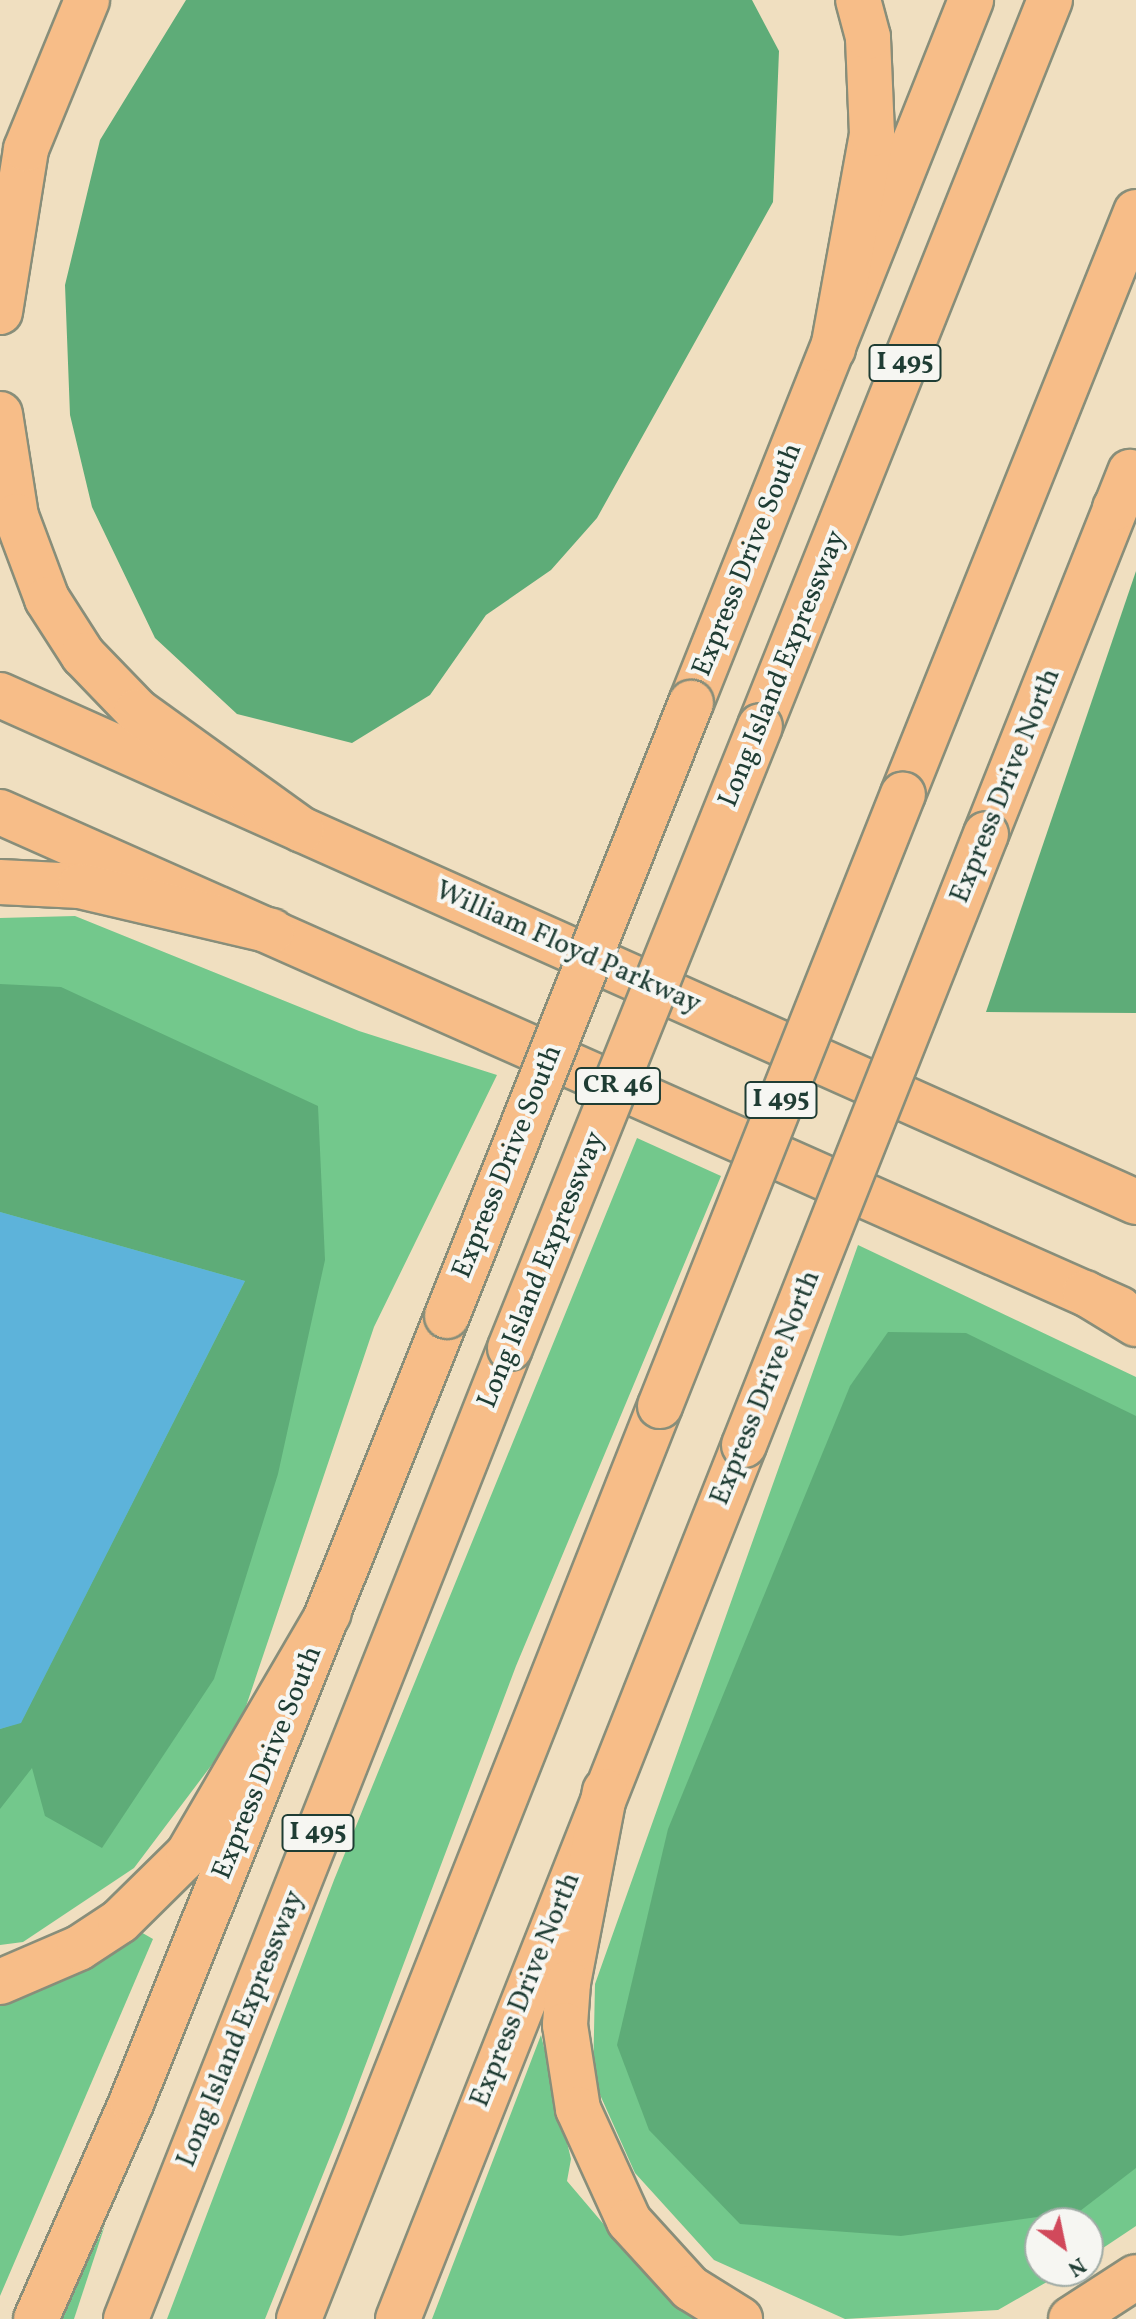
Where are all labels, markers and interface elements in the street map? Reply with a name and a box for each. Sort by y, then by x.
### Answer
road number: I 495 [867,341,943,385]
street label: Express Drive South [686,438,810,682]
street label: Long Island Expressway [712,526,854,812]
street label: Express Drive North [944,664,1068,908]
street label: William Floyd Parkway [430,874,706,1022]
street label: Express Drive South [446,1040,570,1284]
road number: CR 46 [574,1064,662,1108]
road number: I 495 [743,1078,819,1122]
street label: Long Island Expressway [471,1127,613,1413]
street label: Express Drive North [704,1266,828,1510]
street label: Express Drive South [206,1641,330,1885]
road number: I 495 [280,1811,356,1855]
street label: Express Drive North [464,1868,588,2112]
street label: Long Island Expressway [170,1886,312,2172]
north arrow [1024,2207,1104,2287]
text: N [1061,2249,1091,2283]

